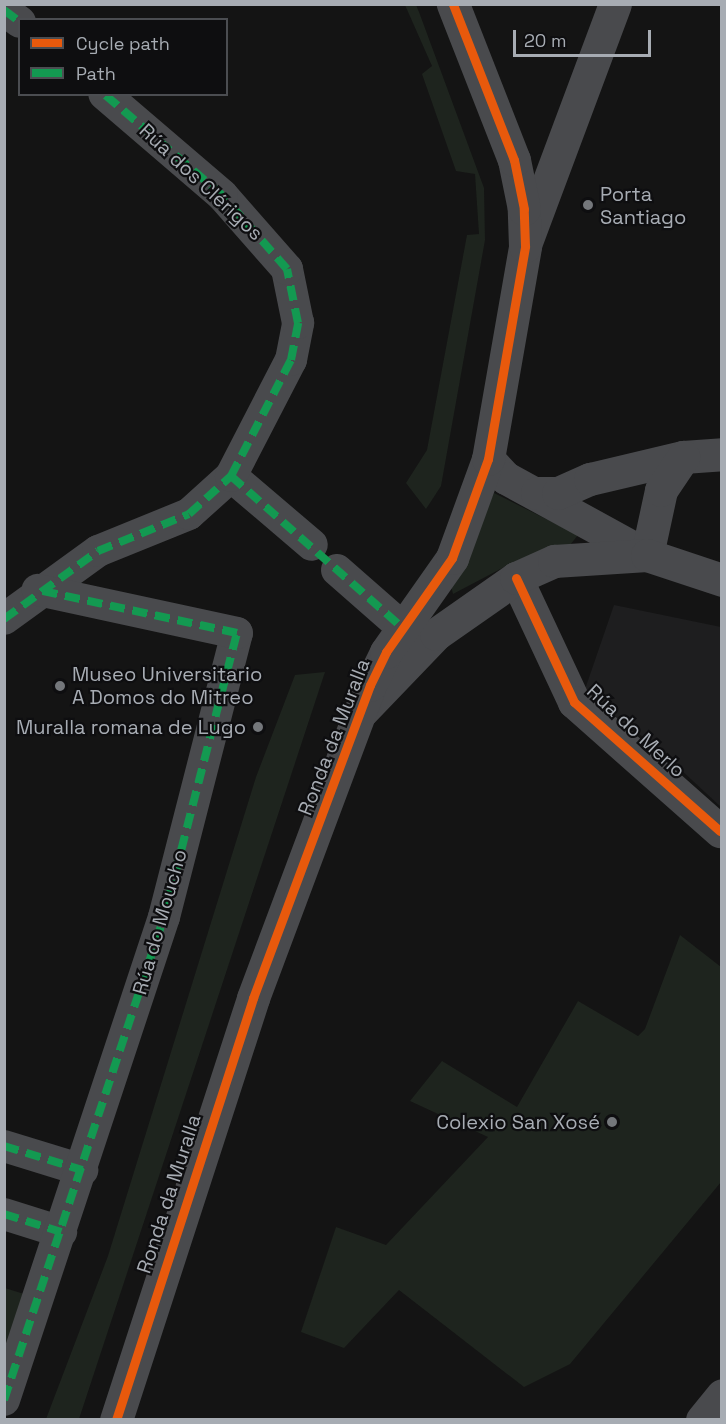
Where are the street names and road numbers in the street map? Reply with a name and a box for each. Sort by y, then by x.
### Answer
street label: Rúa dos Clérigos [134,119,268,245]
street label: Ronda da Muralla [293,655,375,819]
street label: Rúa do Merlo [582,679,690,783]
street label: Rúa do Moucho [128,846,192,998]
street label: Ronda da Muralla [132,1111,206,1277]

